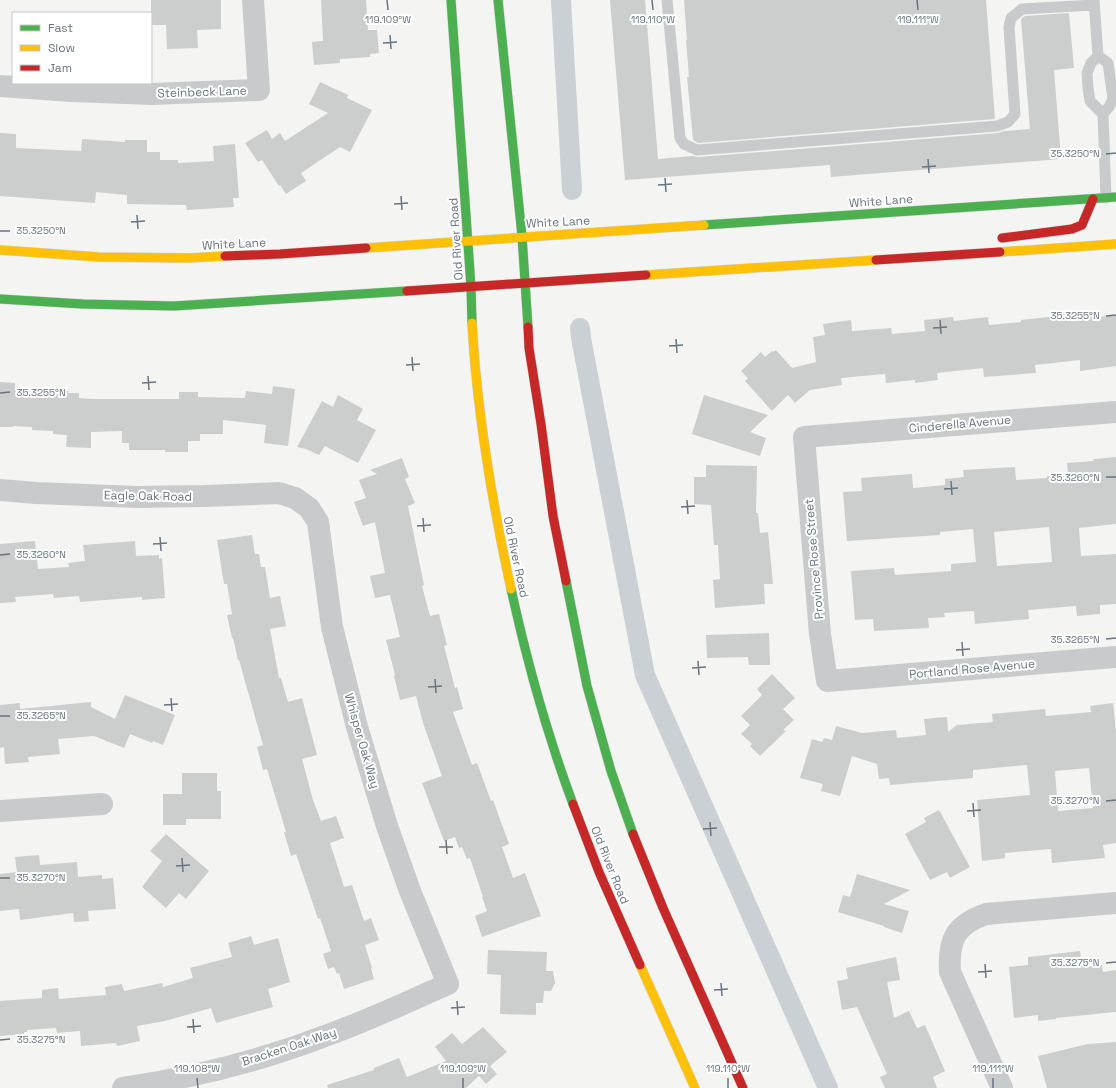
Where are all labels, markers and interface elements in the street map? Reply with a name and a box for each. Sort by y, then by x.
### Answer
legend [12,12,152,84]
text: 119.109°W [365,13,411,26]
text: 119.110°W [631,13,675,26]
text: 119.111°W [897,13,939,26]
text: Fast [48,20,73,36]
text: Slow [48,40,75,56]
text: Jam [48,60,72,76]
street label: Steinbeck Lane [157,82,247,102]
text: 35.3250°N [1050,147,1100,160]
street label: White Lane [848,191,914,211]
street label: Old River Road [445,197,467,281]
street label: White Lane [526,212,590,232]
text: 35.3250°N [16,224,66,237]
street label: White Lane [202,234,266,254]
text: 35.3255°N [1050,309,1100,322]
text: 35.3255°N [16,386,66,399]
street label: Cinderella Avenue [908,412,1012,436]
text: 35.3260°N [1050,471,1100,484]
street label: Eagle Oak Road [104,487,192,505]
street label: Province Rose Street [801,498,827,620]
street label: Old River Road [500,515,532,599]
text: 35.3260°N [16,548,66,561]
text: 35.3265°N [1050,633,1100,646]
street label: Portland Rose Avenue [908,656,1036,682]
street label: Whisper Oak Way [341,691,383,791]
text: 35.3265°N [16,709,66,722]
text: 35.3270°N [1051,794,1099,807]
street label: Old River Road [587,824,633,906]
text: 35.3270°N [17,871,65,884]
text: 35.3275°N [1051,956,1099,969]
street label: Bracken Oak Way [240,1024,338,1070]
text: 35.3275°N [17,1033,65,1046]
text: 119.108°W [174,1062,220,1075]
text: 119.109°W [440,1062,486,1075]
text: 119.110°W [706,1062,750,1075]
text: 119.111°W [972,1062,1014,1075]

